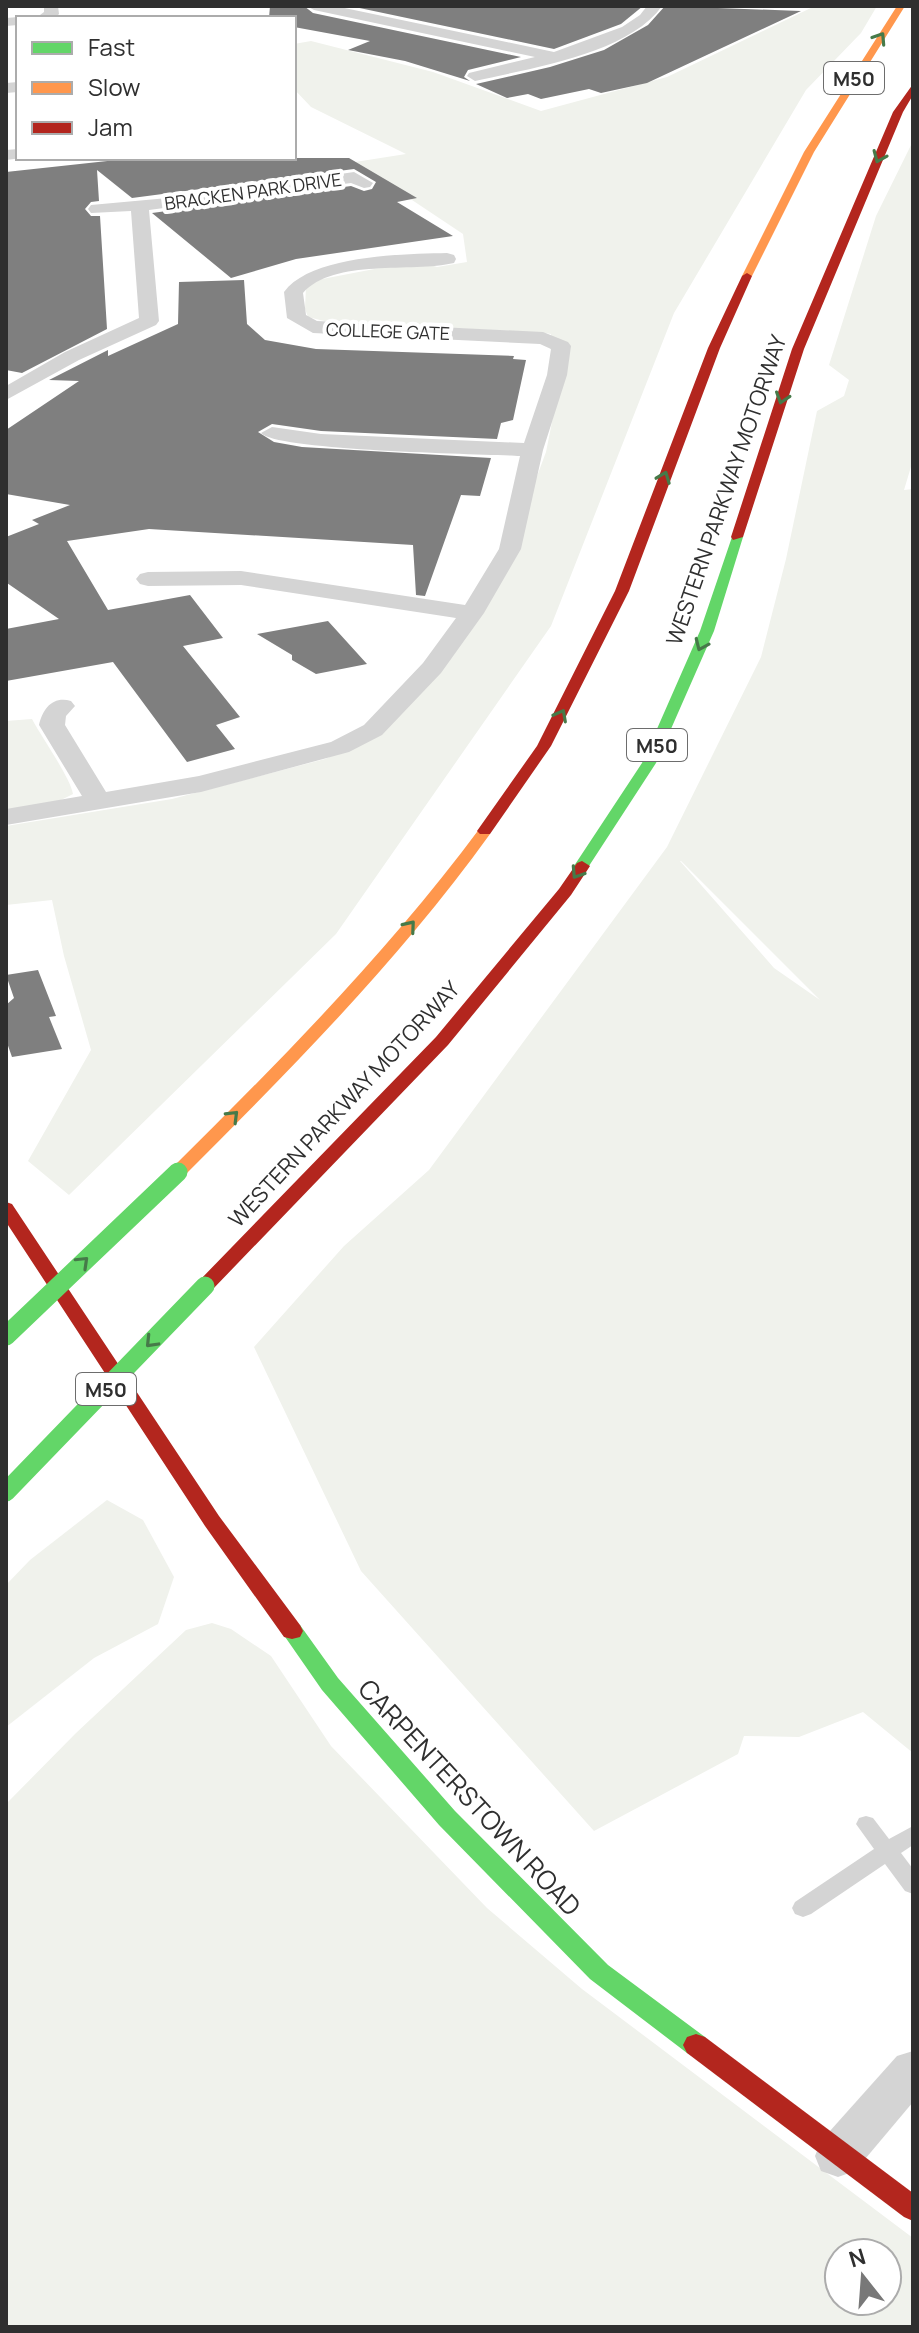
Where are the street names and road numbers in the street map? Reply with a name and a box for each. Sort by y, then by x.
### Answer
road number: M50 [824,62,884,94]
street label: BRACKEN PARK DRIVE [163,167,343,215]
street label: COLLEGE GATE [326,317,450,345]
street label: WESTERN PARKWAY MOTORWAY [659,330,794,649]
road number: M50 [627,729,687,761]
street label: WESTERN PARKWAY MOTORWAY [222,974,467,1234]
road number: M50 [76,1373,136,1405]
street label: CARPENTERSTOWN ROAD [351,1671,589,1923]

